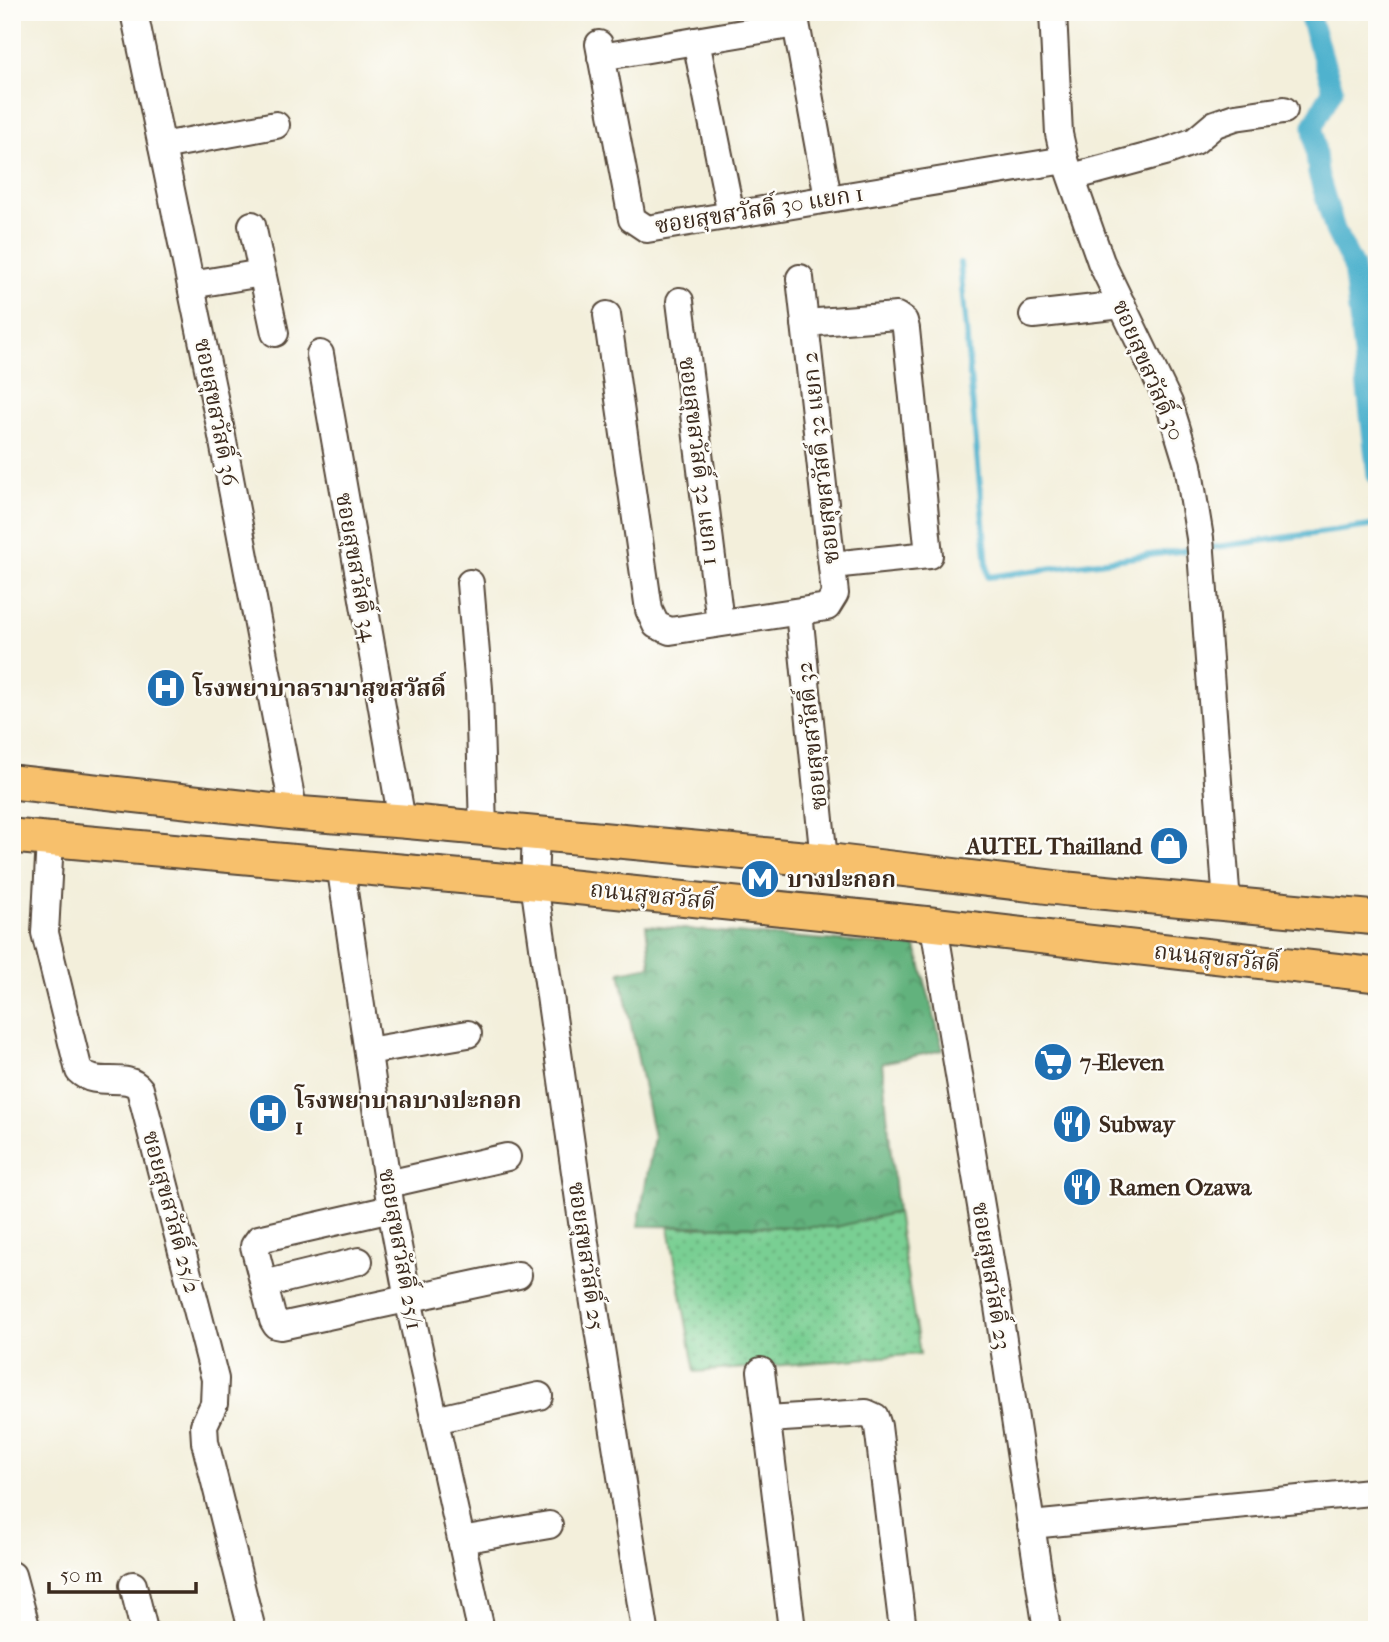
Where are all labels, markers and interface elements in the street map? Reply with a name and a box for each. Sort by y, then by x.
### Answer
street label: ซอยสุขสวัสดิ์ 30 แยก 1 [652,176,865,240]
street label: ซอยสุขสวัสดิ์ 30 [1106,294,1194,445]
street label: ซอยสุขสวัสดิ์ 36 [188,335,248,489]
street label: ซอยสุขสวัสดิ์ 32 แยก 2 [792,350,846,566]
street label: ซอยสุขสวัสดิ์ 32 แยก 1 [672,355,729,567]
street label: ซอยสุขสวัสดิ์ 34 [329,490,387,645]
street label: ซอยสุขสวัสดิ์ 32 [787,660,834,812]
hospital icon: โรงพยาบาลรามาสุขสวัสดิ์ [145,667,187,709]
place label: โรงพยาบาลรามาสุขสวัสดิ์ [192,671,447,703]
shop icon: AUTEL Thailland [1148,825,1190,867]
place label: AUTEL Thailland [964,833,1143,860]
metro station icon: บางปะกอก [739,858,781,900]
place label: บางปะกอก [787,866,896,893]
street label: ถนนสุขสวัสดิ์ [589,872,719,917]
street label: ถนนสุขสวัสดิ์ [1153,934,1283,979]
supermarket icon: 7-Eleven [1032,1041,1074,1083]
place label: 7-Eleven [1079,1049,1165,1076]
place label: โรงพยาบาลบางปะกอก 1 [294,1084,521,1140]
hospital icon: โรงพยาบาลบางปะกอก 1 [247,1092,289,1134]
restaurant icon: Subway [1051,1103,1093,1145]
place label: Subway [1099,1111,1176,1138]
street label: ซอยสุขสวัสดิ์ 25/2 [136,1127,210,1297]
street label: ซอยสุขสวัสดิ์ 25/1 [372,1166,431,1332]
restaurant icon: Ramen Ozawa [1061,1166,1103,1208]
place label: Ramen Ozawa [1109,1174,1253,1201]
street label: ซอยสุขสวัสดิ์ 25 [562,1180,614,1332]
street label: ซอยสุขสวัสดิ์ 23 [966,1200,1020,1352]
scale bar [49,1551,196,1595]
text: 50 m [60,1563,103,1587]

